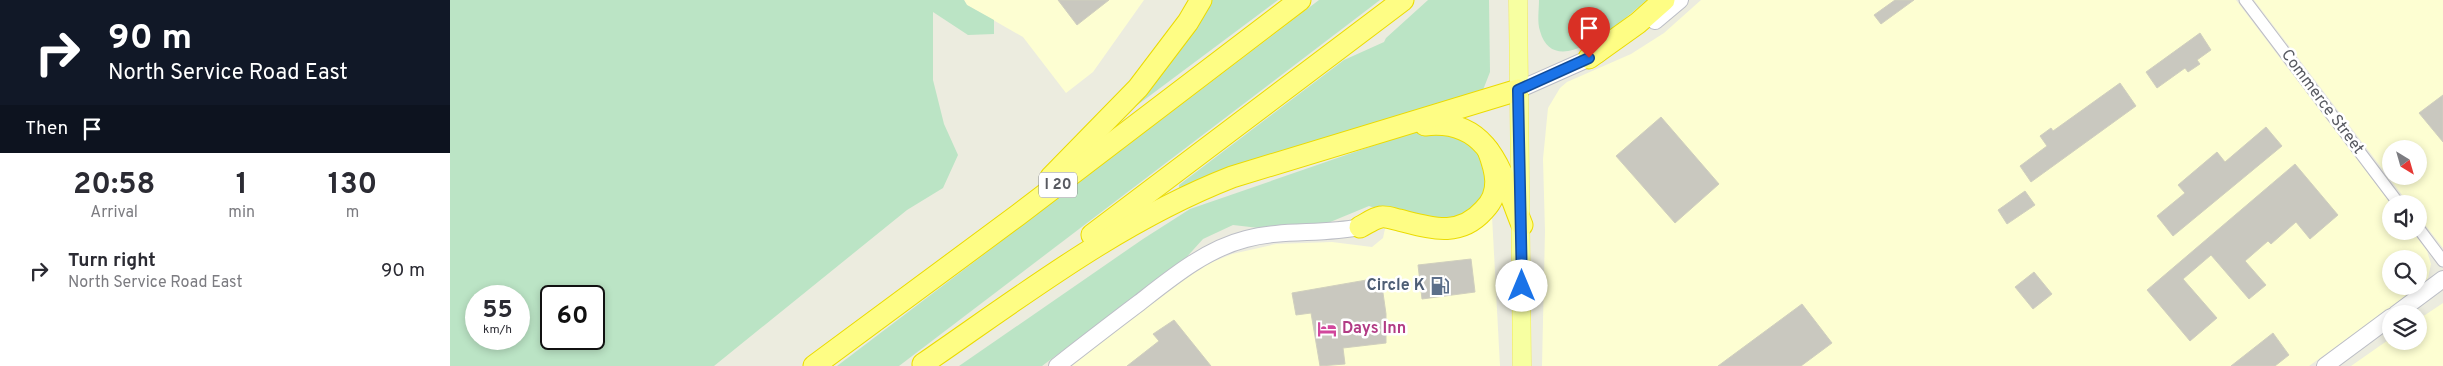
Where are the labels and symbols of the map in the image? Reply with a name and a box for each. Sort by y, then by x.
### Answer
pin [1568,7,1610,58]
street label: Commerce Street [2276,46,2368,158]
north arrow [2382,140,2428,185]
road number: I 20 [1039,172,1077,198]
position arrow [1495,259,1547,311]
fuel station icon: Circle K [1429,275,1451,297]
place label: Circle K [1366,276,1425,296]
speed limit sign: 60 [540,285,605,350]
hotel icon: Days Inn [1316,318,1338,340]
place label: Days Inn [1342,319,1406,339]

